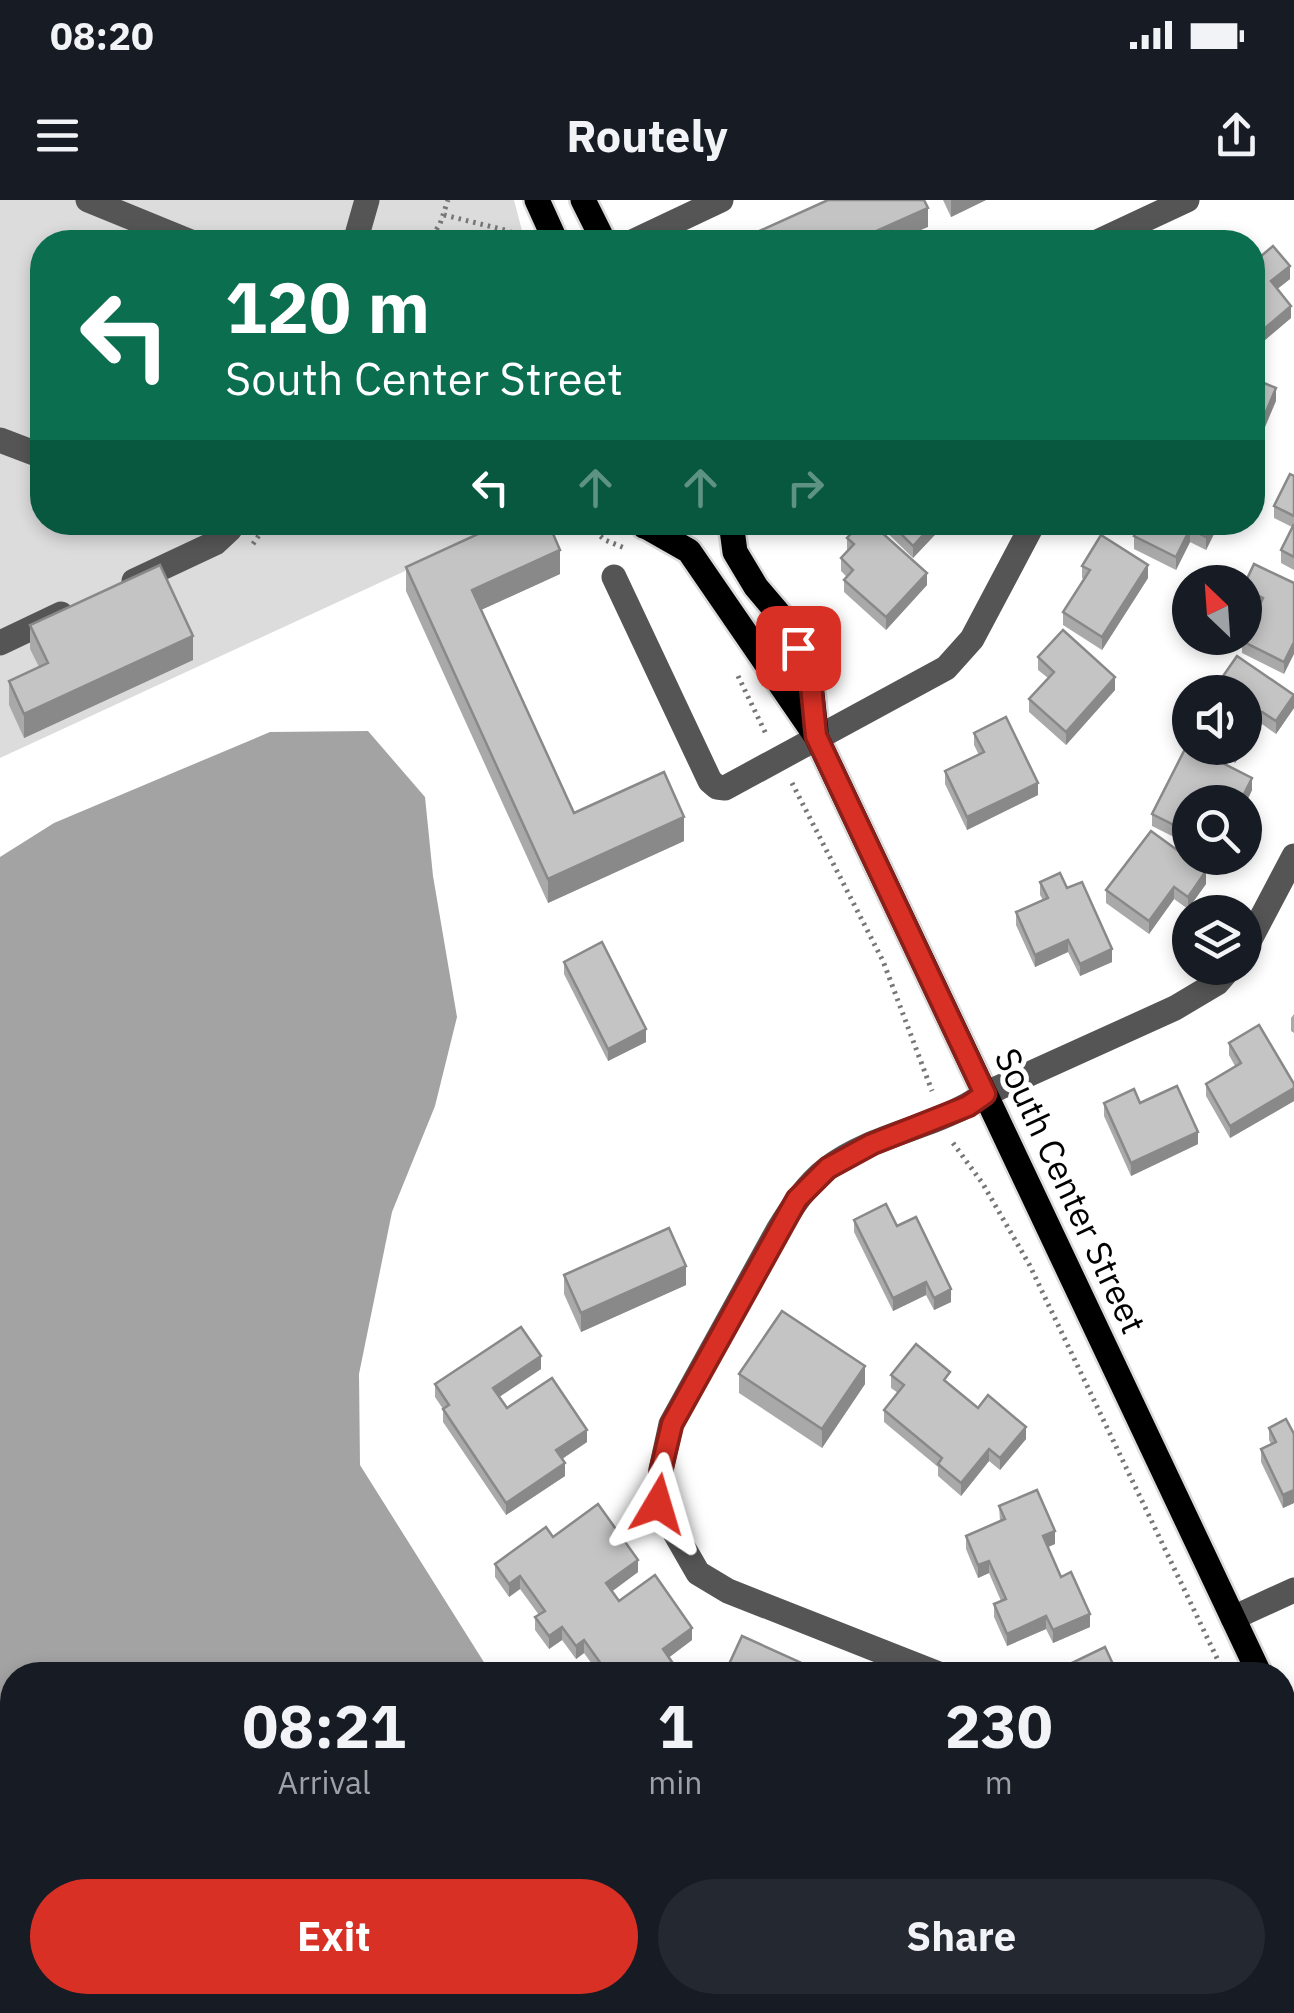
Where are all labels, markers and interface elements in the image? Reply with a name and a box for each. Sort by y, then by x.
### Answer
text: 08:20 [50,11,154,60]
text: Routely [566,106,728,164]
icon: menu [30,108,85,163]
icon: share [1209,108,1264,163]
text: 120 m [225,261,430,352]
icon: left [60,270,190,400]
text: South Center Street [225,349,623,407]
icon: left [463,460,518,515]
icon: ahead [568,460,623,515]
icon: ahead [673,460,728,515]
icon: right [778,460,833,515]
north arrow [1172,565,1262,655]
map controls [1172,565,1262,985]
pin [756,606,841,691]
icon: arrive [771,621,826,676]
button: sound [1172,675,1262,765]
button: search [1172,785,1262,875]
button: layers [1172,895,1262,985]
street label: South Center Street [985,1041,1157,1341]
position arrow [606,1452,710,1556]
text: 08:21 [242,1686,406,1765]
text: 1 [657,1686,693,1765]
text: 230 [945,1686,1053,1765]
text: Arrival [278,1761,371,1803]
text: min [648,1761,702,1803]
text: m [985,1761,1013,1803]
button: Exit [30,1879,638,1994]
button: Share [658,1879,1265,1994]

